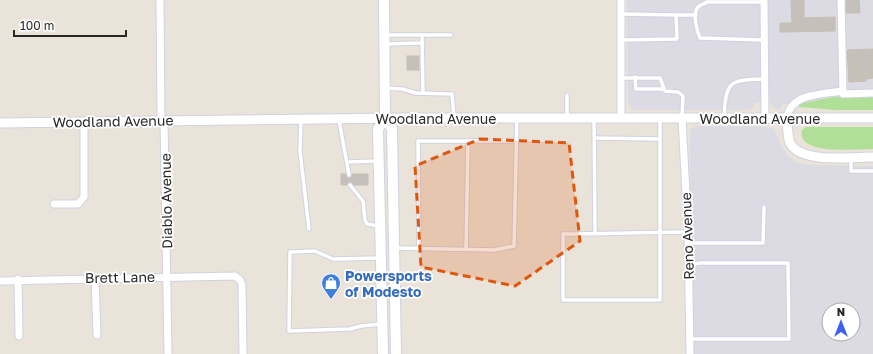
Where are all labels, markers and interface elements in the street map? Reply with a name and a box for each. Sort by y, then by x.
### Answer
scale bar [14,12,126,38]
text: 100 m [20,18,54,33]
street label: Woodland Avenue [376,110,496,127]
street label: Woodland Avenue [700,110,820,127]
street label: Woodland Avenue [52,111,174,131]
street label: Diablo Avenue [157,153,175,249]
street label: Reno Avenue [677,192,697,280]
place label: Powersports of Modesto [345,267,432,300]
street label: Brett Lane [85,268,155,286]
shop icon: Powersports of Modesto [320,272,342,300]
north arrow [821,302,861,342]
text: N [837,305,845,318]

